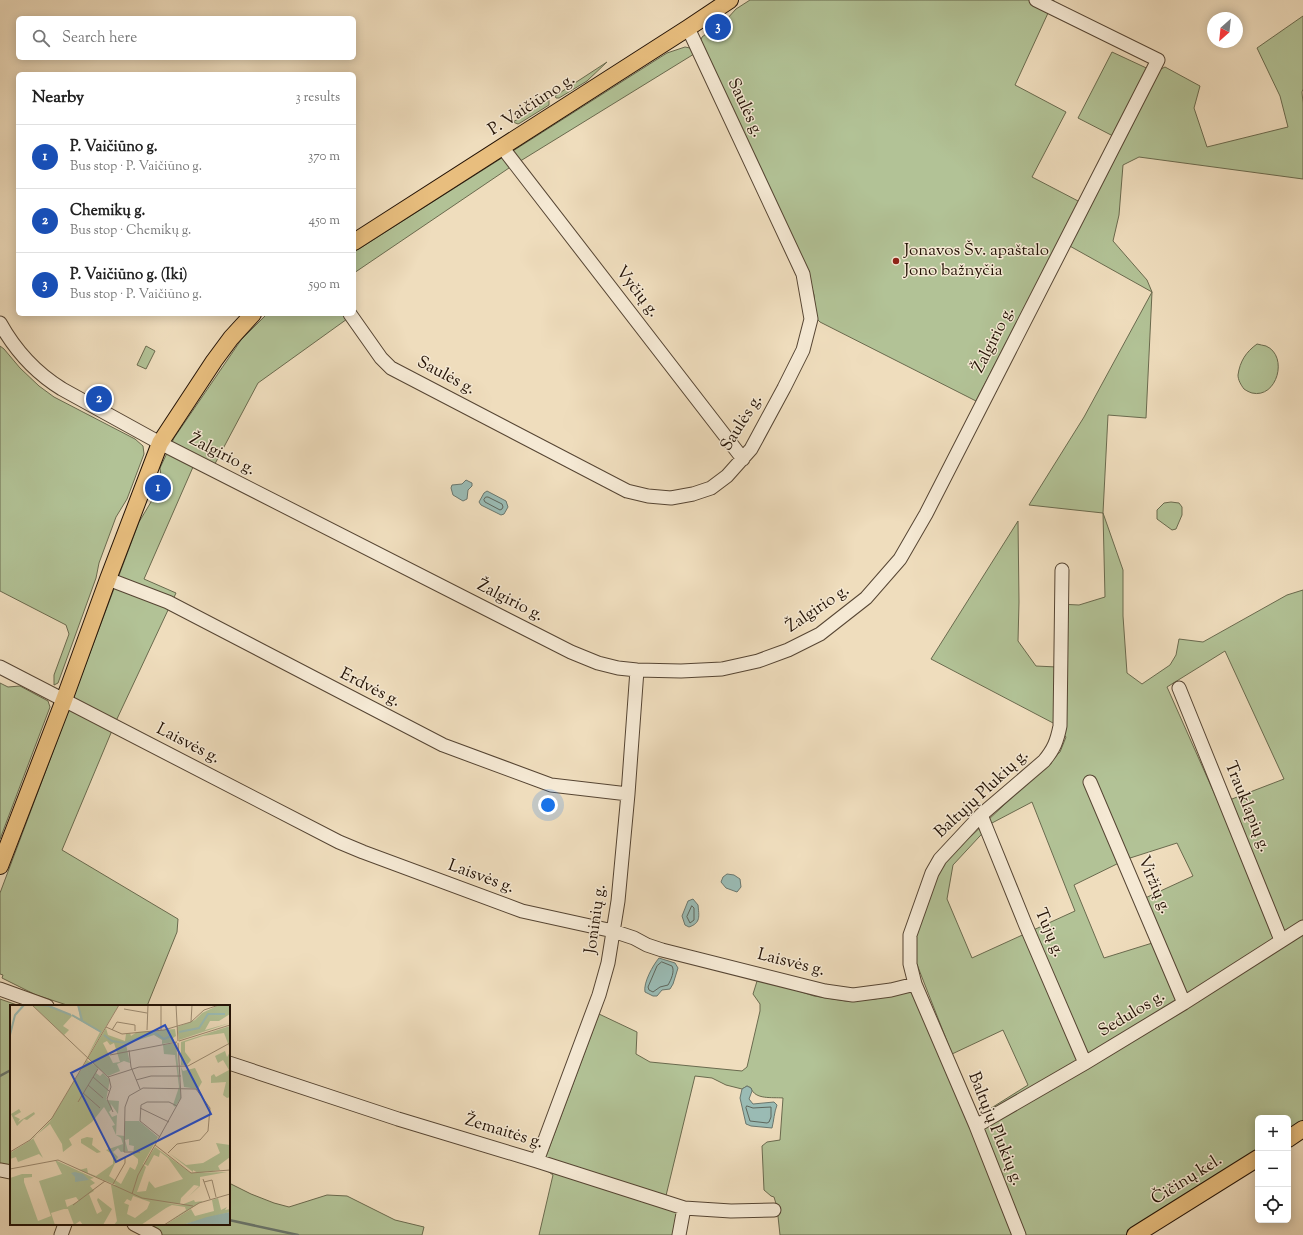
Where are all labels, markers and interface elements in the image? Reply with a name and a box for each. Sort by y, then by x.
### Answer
pin: 3 [705,12,731,42]
north arrow [1207,12,1243,48]
search box [16,16,356,60]
icon: search [30,27,52,49]
text: Search here [62,28,137,49]
street label: P. Vaičiūno g. [484,68,580,142]
street label: Saulės g. [721,74,769,142]
text: Nearby [32,86,84,110]
text: 3 results [295,89,340,107]
text: P. Vaičiūno g. [70,137,158,158]
text: 1 [43,148,47,166]
text: 370 m [308,148,340,166]
text: Bus stop · P. Vaičiūno g. [70,158,202,176]
text: Chemikų g. [70,201,145,222]
text: 2 [42,212,48,230]
text: 450 m [309,212,340,230]
text: Bus stop · Chemikų g. [70,222,191,240]
place label: Jonavos Šv. apaštalo Jono bažnyčia [903,239,1049,283]
marker: Jonavos Šv. apaštalo Jono bažnyčia [891,256,901,266]
street label: Vyčių g. [609,261,665,323]
text: P. Vaičiūno g. (Iki) [70,265,187,286]
text: 3 [42,276,48,294]
text: 590 m [309,276,340,294]
text: Bus stop · P. Vaičiūno g. [70,286,202,304]
street label: Žalgirio g. [967,303,1021,377]
street label: Saulės g. [413,351,479,401]
pin: 2 [86,384,112,414]
street label: Saulės g. [715,390,769,456]
street label: Žalgirio g. [185,428,259,482]
pin: 1 [145,473,171,503]
street label: Žalgirio g. [473,574,547,628]
street label: Žalgirio g. [782,579,854,639]
street label: Erdvės g. [335,662,405,714]
street label: Laisvės g. [152,718,224,770]
street label: Baltųjų Plukių g. [930,744,1034,844]
street label: Trauklapių g. [1218,758,1276,856]
your location [538,795,558,815]
street label: Viržių g. [1131,852,1177,918]
street label: Laisvės g. [445,854,517,900]
street label: Joninių g. [579,883,613,956]
street label: Tujų g. [1028,905,1070,961]
street label: Laisvės g. [755,943,827,983]
street label: Sedulos g. [1094,985,1170,1043]
inset map [10,1005,230,1225]
street label: Baltųjų Plukių g. [961,1068,1029,1190]
street label: Žemaitės g. [462,1109,546,1155]
map controls [1255,1115,1291,1223]
button: + [1255,1115,1291,1151]
street label: Čičinų kel. [1147,1149,1227,1211]
button: − [1255,1151,1291,1187]
button: locate [1255,1187,1291,1223]

